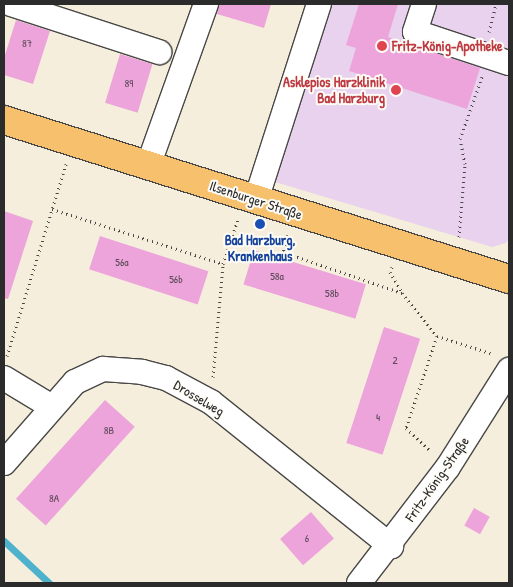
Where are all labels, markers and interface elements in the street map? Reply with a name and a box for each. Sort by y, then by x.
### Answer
house number: 87 [22,36,32,50]
place label: Fritz-König-Apotheke [392,38,503,54]
marker: Fritz-König-Apotheke [376,40,388,52]
place label: Asklepios Harzklinik Bad Harzburg [283,74,385,106]
house number: 89 [125,76,133,90]
marker: Asklepios Harzklinik Bad Harzburg [389,83,403,97]
street label: Ilsenburger Straße [207,177,305,223]
marker: Bad Harzburg, Krankenhaus [254,218,266,230]
place label: Bad Harzburg, Krankenhaus [225,232,295,264]
house number: 56a [115,255,129,269]
house number: 58a [270,269,284,283]
house number: 56b [169,272,183,286]
house number: 58b [325,286,339,300]
house number: 2 [392,353,398,367]
street label: Drosselweg [171,376,227,420]
house number: 4 [376,410,380,424]
house number: 8B [104,423,114,437]
street label: Fritz-König-Straße [402,433,472,525]
house number: 8A [49,491,59,505]
house number: 6 [305,531,309,545]

